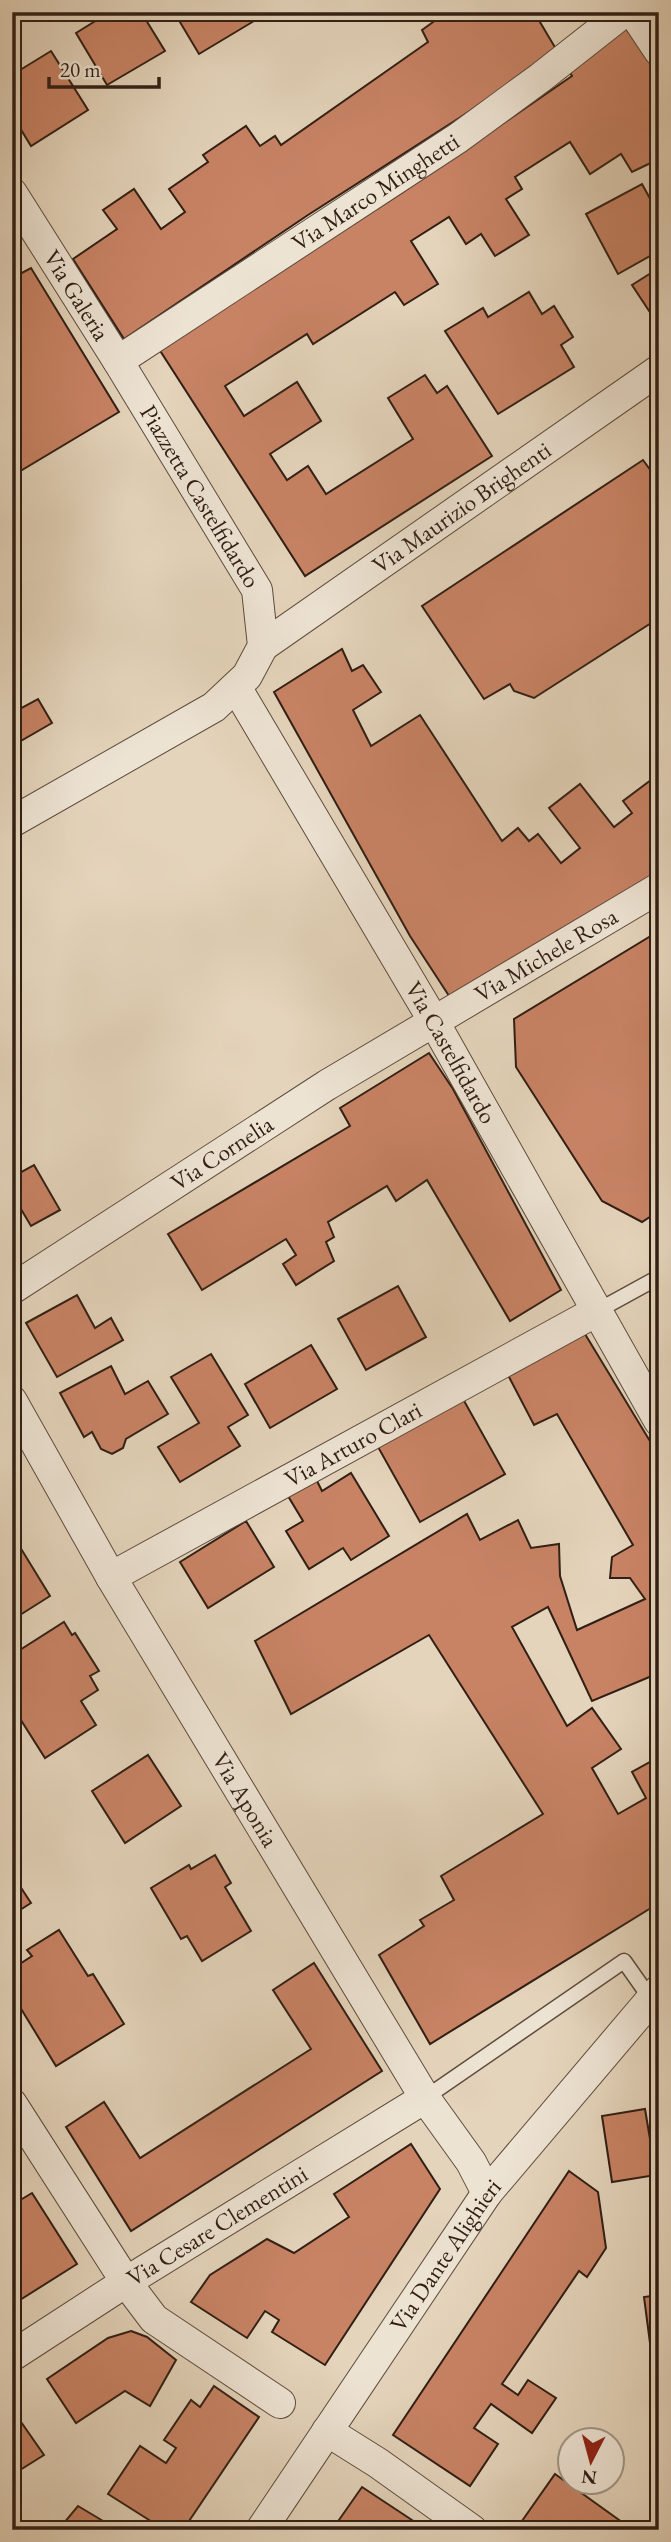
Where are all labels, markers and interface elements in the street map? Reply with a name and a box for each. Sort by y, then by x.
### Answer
scale bar [49,46,159,90]
text: 20 m [60,56,101,83]
street label: Via Marco Minghetti [286,125,465,258]
street label: Via Galeria [37,244,117,347]
street label: Piazzetta Castelfidardo [133,399,268,593]
street label: Via Maurizio Brighenti [366,434,557,580]
street label: Via Michele Rosa [469,900,623,1009]
street label: Via Castelfidardo [398,975,504,1129]
street label: Via Cornelia [164,1108,279,1197]
street label: Via Arturo Clari [279,1394,427,1494]
street label: Via Aponia [205,1746,286,1853]
street label: Via Cesare Clementini [121,2158,313,2293]
street label: Via Dante Alighieri [382,2172,508,2338]
north arrow [556,2426,626,2496]
text: N [580,2464,598,2491]

